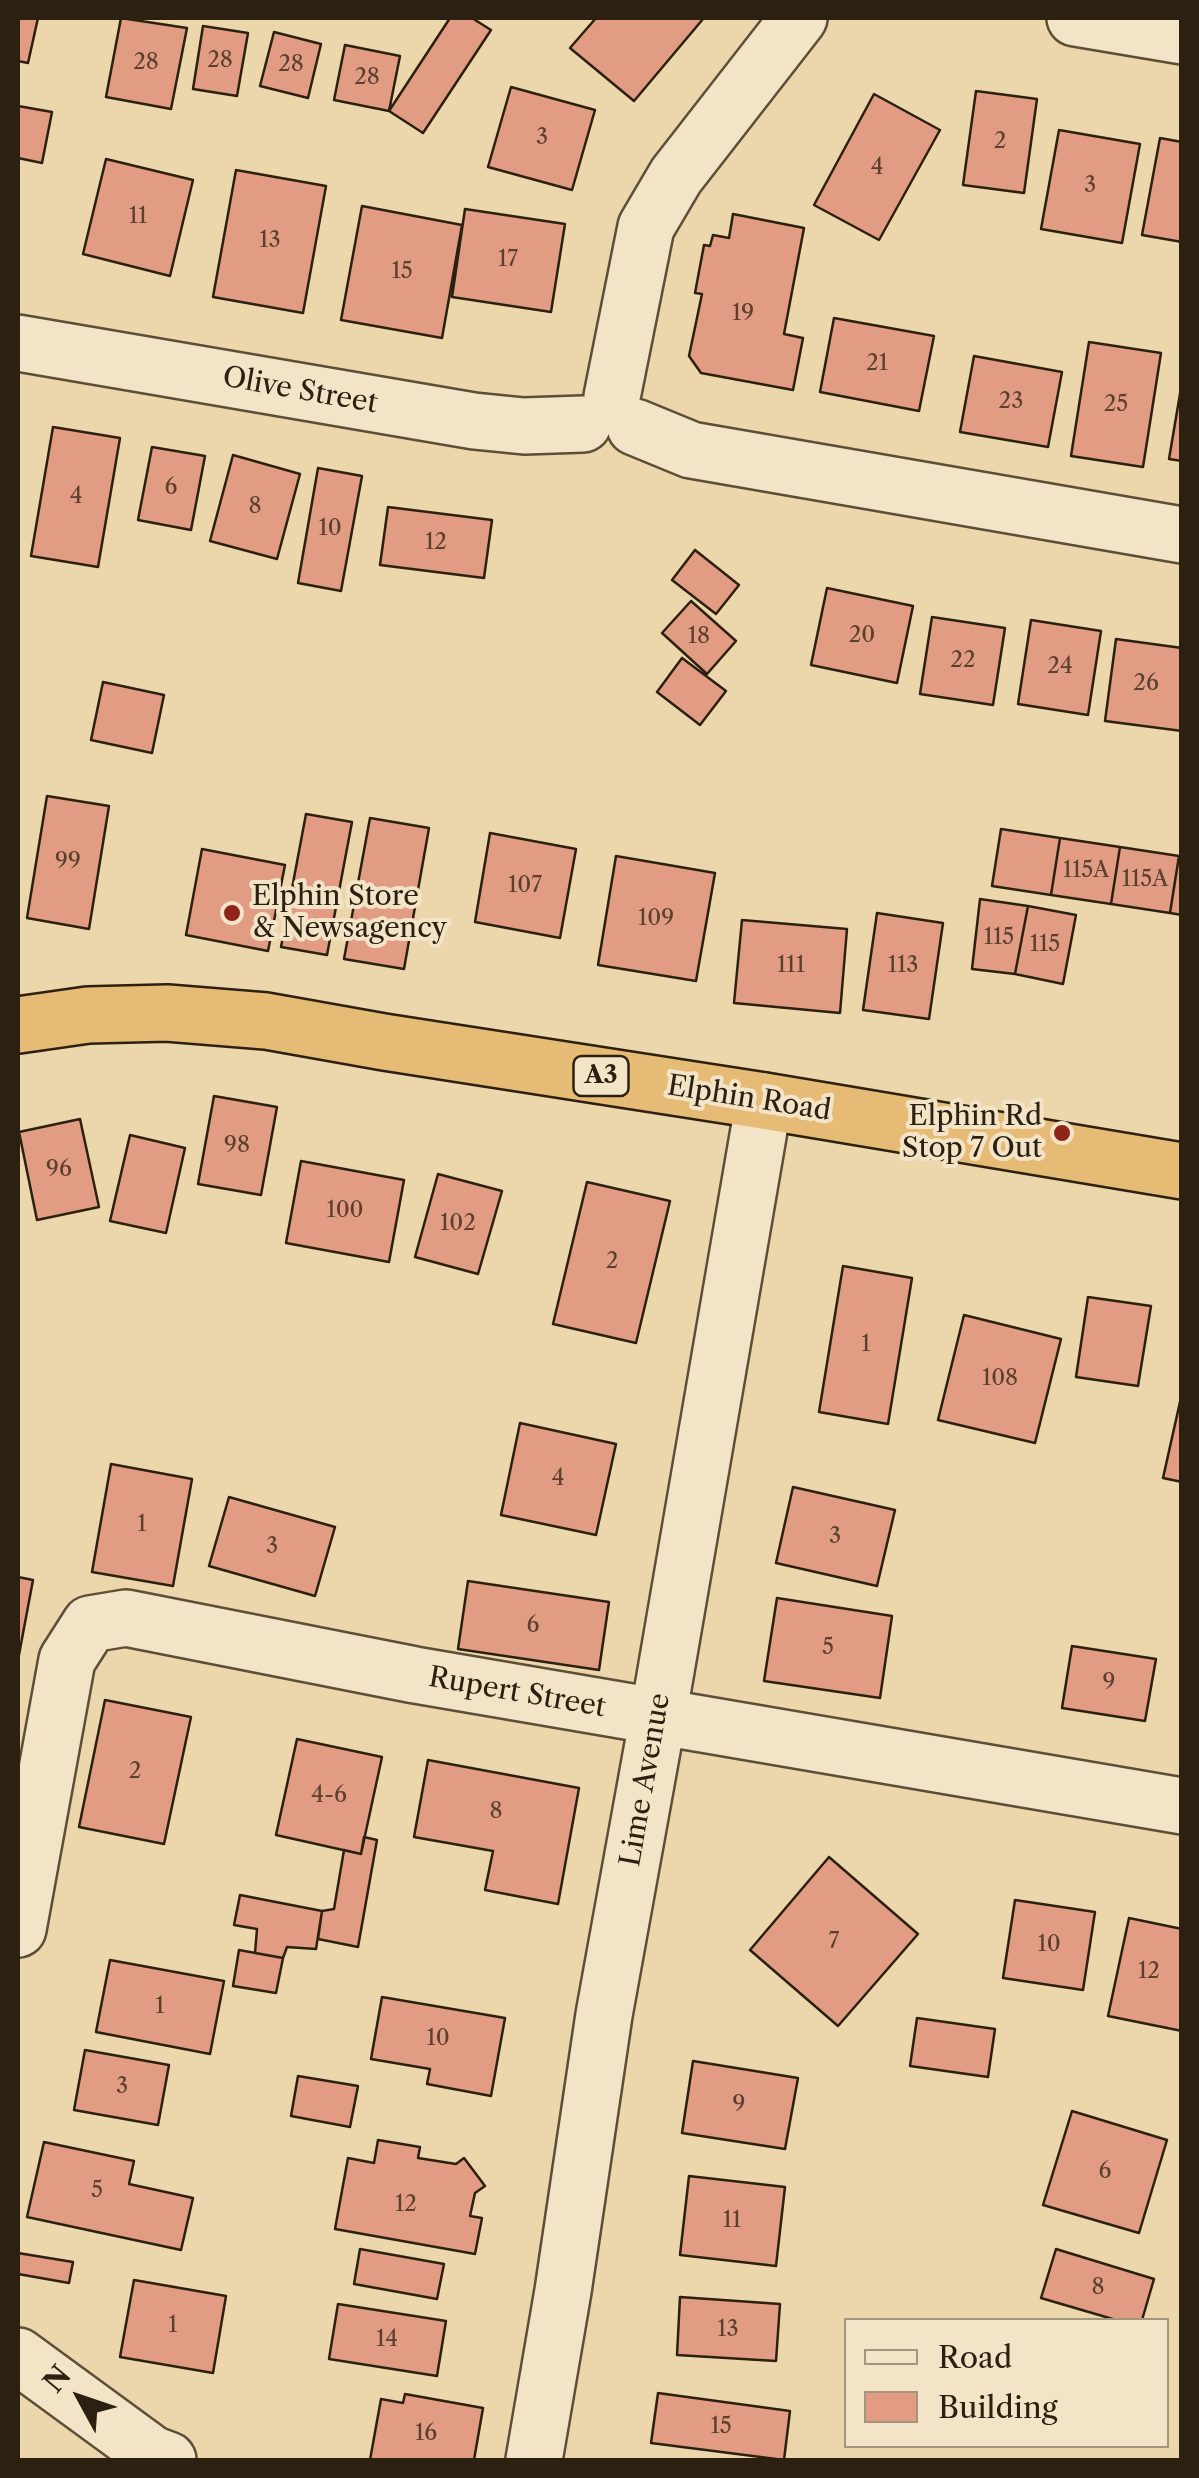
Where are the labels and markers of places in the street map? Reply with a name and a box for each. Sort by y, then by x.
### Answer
place label: Elphin Store & Newsagency [252,880,447,946]
marker: Elphin Store & Newsagency [221,902,243,924]
place label: Elphin Rd Stop 7 Out [902,1100,1042,1166]
marker: Elphin Rd Stop 7 Out [1051,1122,1073,1144]

